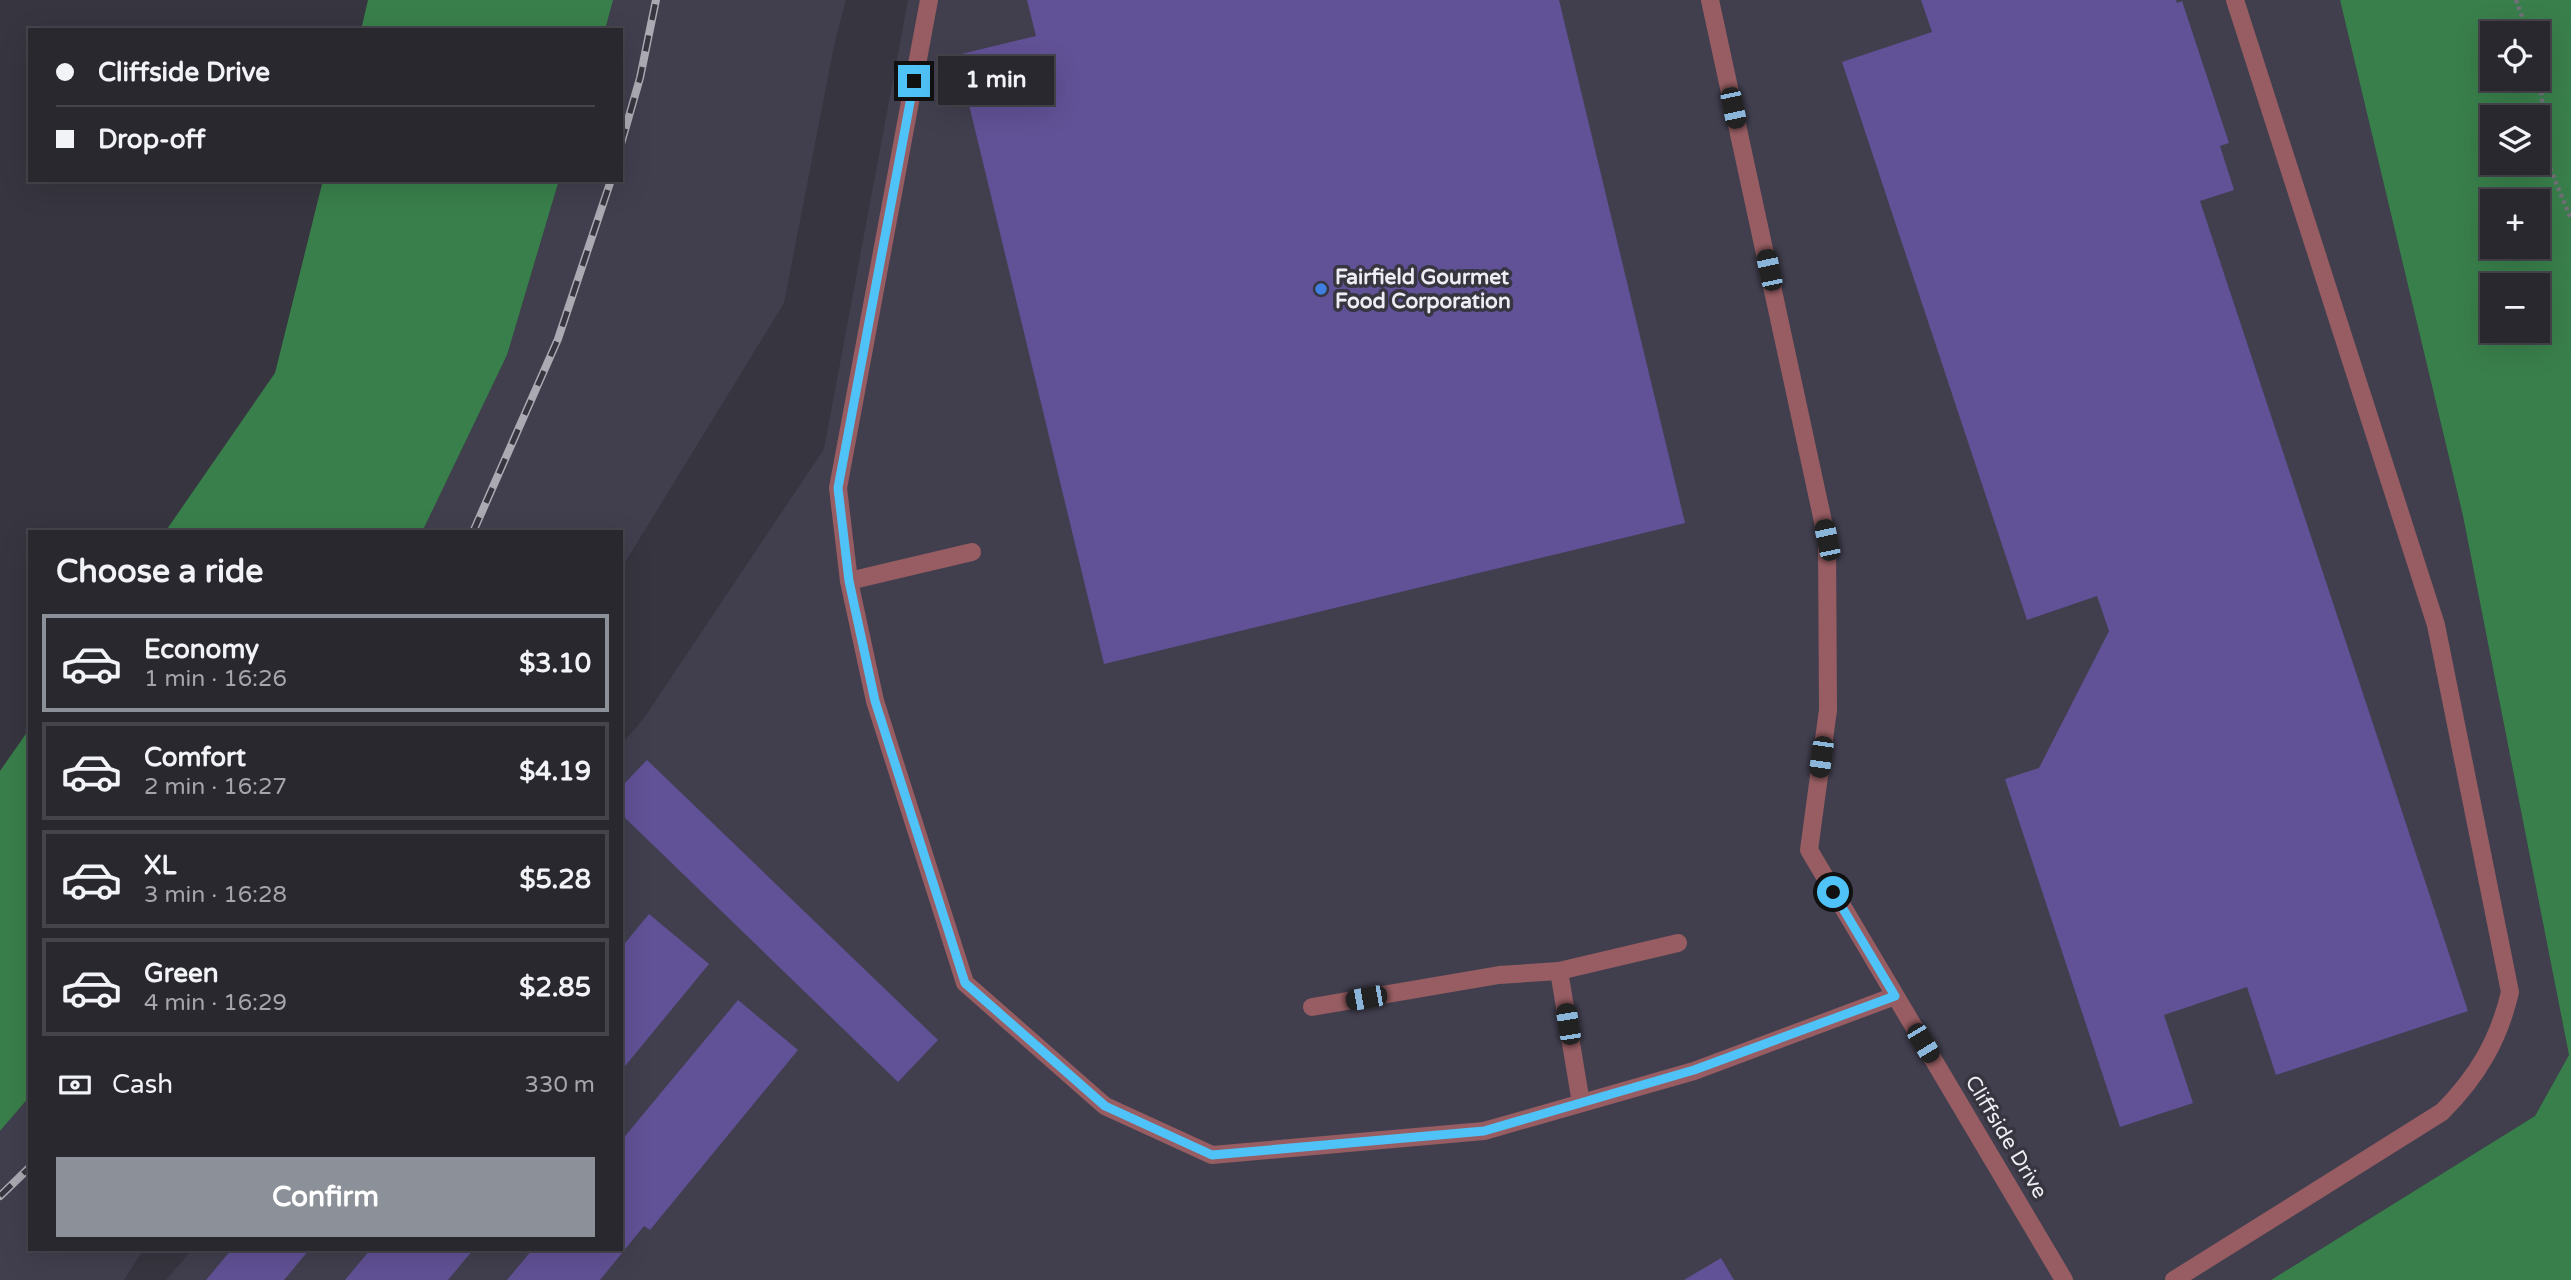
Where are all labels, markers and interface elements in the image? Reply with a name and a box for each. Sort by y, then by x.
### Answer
map controls [2480,21,2550,343]
button: locate [2480,21,2550,91]
callout: 1 min [939,56,1054,106]
text: Cliffside Drive [98,57,270,88]
route end [898,65,930,97]
text: 1 min [965,66,1027,94]
car [1719,85,1748,131]
button: layers [2480,105,2550,175]
text: Drop-off [98,124,205,155]
button: + [2480,189,2550,259]
car [1755,247,1784,293]
place label: Fairfield Gourmet Food Corporation [1335,265,1511,314]
button: − [2480,273,2550,343]
marker: Fairfield Gourmet Food Corporation [1313,281,1329,297]
car [1813,517,1842,563]
text: Choose a ride [56,553,263,591]
icon: car [60,632,123,695]
text: Economy [144,634,259,665]
text: $3.10 [519,648,591,679]
text: 1 min · 16:26 [144,665,287,693]
car [1808,735,1835,779]
icon: car [60,740,123,803]
text: Comfort [144,742,246,773]
text: $4.19 [519,756,591,787]
text: 2 min · 16:27 [144,773,287,801]
icon: car [60,848,123,911]
text: XL [144,850,176,881]
text: $5.28 [519,864,591,895]
route start [1817,876,1849,908]
text: 3 min · 16:28 [144,881,287,909]
icon: car [60,956,123,1019]
text: Green [144,958,219,989]
text: $2.85 [519,972,591,1003]
car [1344,984,1389,1012]
text: 4 min · 16:29 [144,989,287,1017]
car [1555,1002,1582,1046]
car [1904,1020,1943,1066]
icon: cash [56,1066,94,1104]
text: Cash [112,1069,173,1100]
text: 330 m [525,1071,595,1099]
street label: Cliffside Drive [1960,1071,2053,1203]
button: Confirm [56,1157,595,1237]

